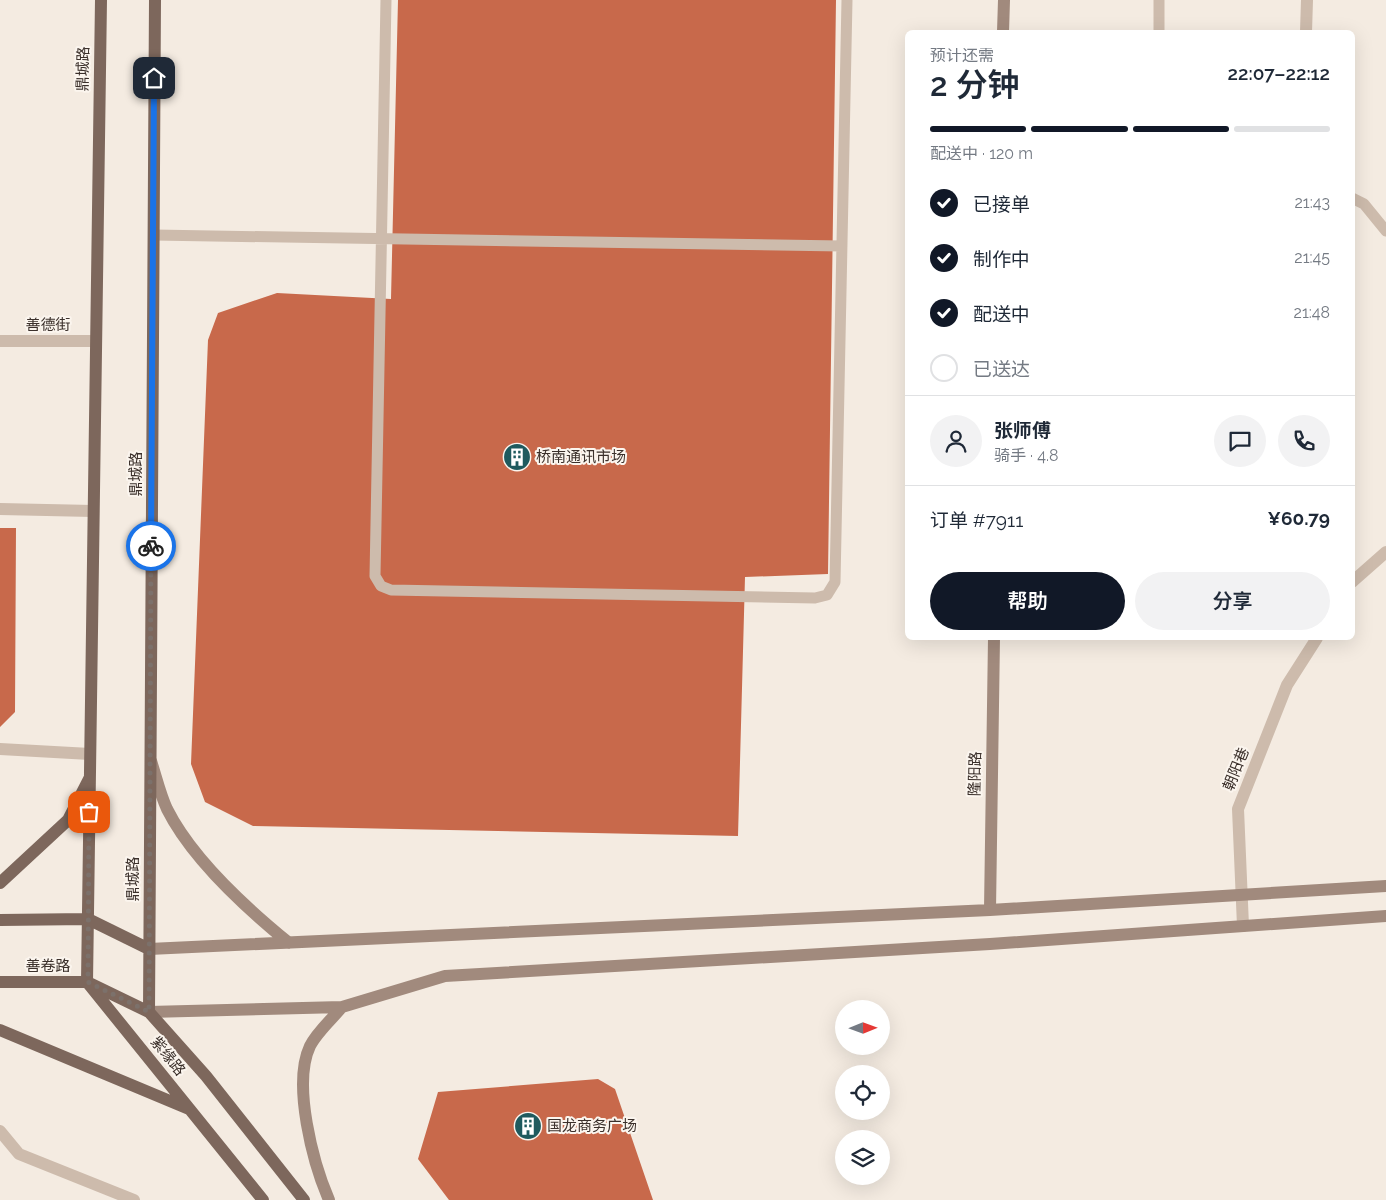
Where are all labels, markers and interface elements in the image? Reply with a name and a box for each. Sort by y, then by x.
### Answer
street label: 鼎城路 [74,46,92,92]
text: 预计还需 [930,46,994,65]
pin [133,57,175,99]
text: 22:07–22:12 [1228,62,1330,84]
icon: home [140,64,168,92]
text: 2 分钟 [930,66,1019,103]
text: 配送中 · 120 m [930,144,1033,163]
icon: check [930,189,958,217]
text: 已接单 [973,193,1030,215]
text: 21:43 [1295,193,1330,212]
icon: check [930,244,958,272]
text: 制作中 [973,248,1030,270]
text: 21:45 [1294,248,1330,267]
icon: check [930,299,958,327]
text: 配送中 [973,303,1030,325]
text: 21:48 [1294,303,1330,322]
street label: 善德街 [25,316,71,334]
text: 已送达 [973,358,1030,380]
button: person [930,415,982,467]
button: chat [1214,415,1266,467]
button: phone [1278,415,1330,467]
text: 张师傅 [994,419,1051,441]
building icon: 桥南通讯市场 [502,442,532,472]
text: 骑手 · 4.8 [994,446,1058,465]
place label: 桥南通讯市场 [536,448,626,466]
street label: 鼎城路 [127,451,145,497]
text: ¥60.79 [1268,507,1330,529]
text: 订单 #7911 [930,509,1023,531]
courier [126,521,176,571]
icon: bike [137,532,165,560]
button: 帮助 [930,572,1125,630]
button: 分享 [1135,572,1330,630]
street label: 朝阳巷 [1219,745,1253,793]
street label: 隆阳路 [966,751,984,797]
pin [68,791,110,833]
icon: bag [75,798,103,826]
street label: 鼎城路 [124,856,142,902]
street label: 善卷路 [25,957,71,975]
north arrow [835,1000,890,1055]
map controls [835,1000,890,1185]
street label: 紫缘路 [147,1033,189,1079]
button: locate [835,1065,890,1120]
building icon: 国龙商务广场 [513,1111,543,1141]
place label: 国龙商务广场 [547,1117,637,1135]
button: layers [835,1130,890,1185]

